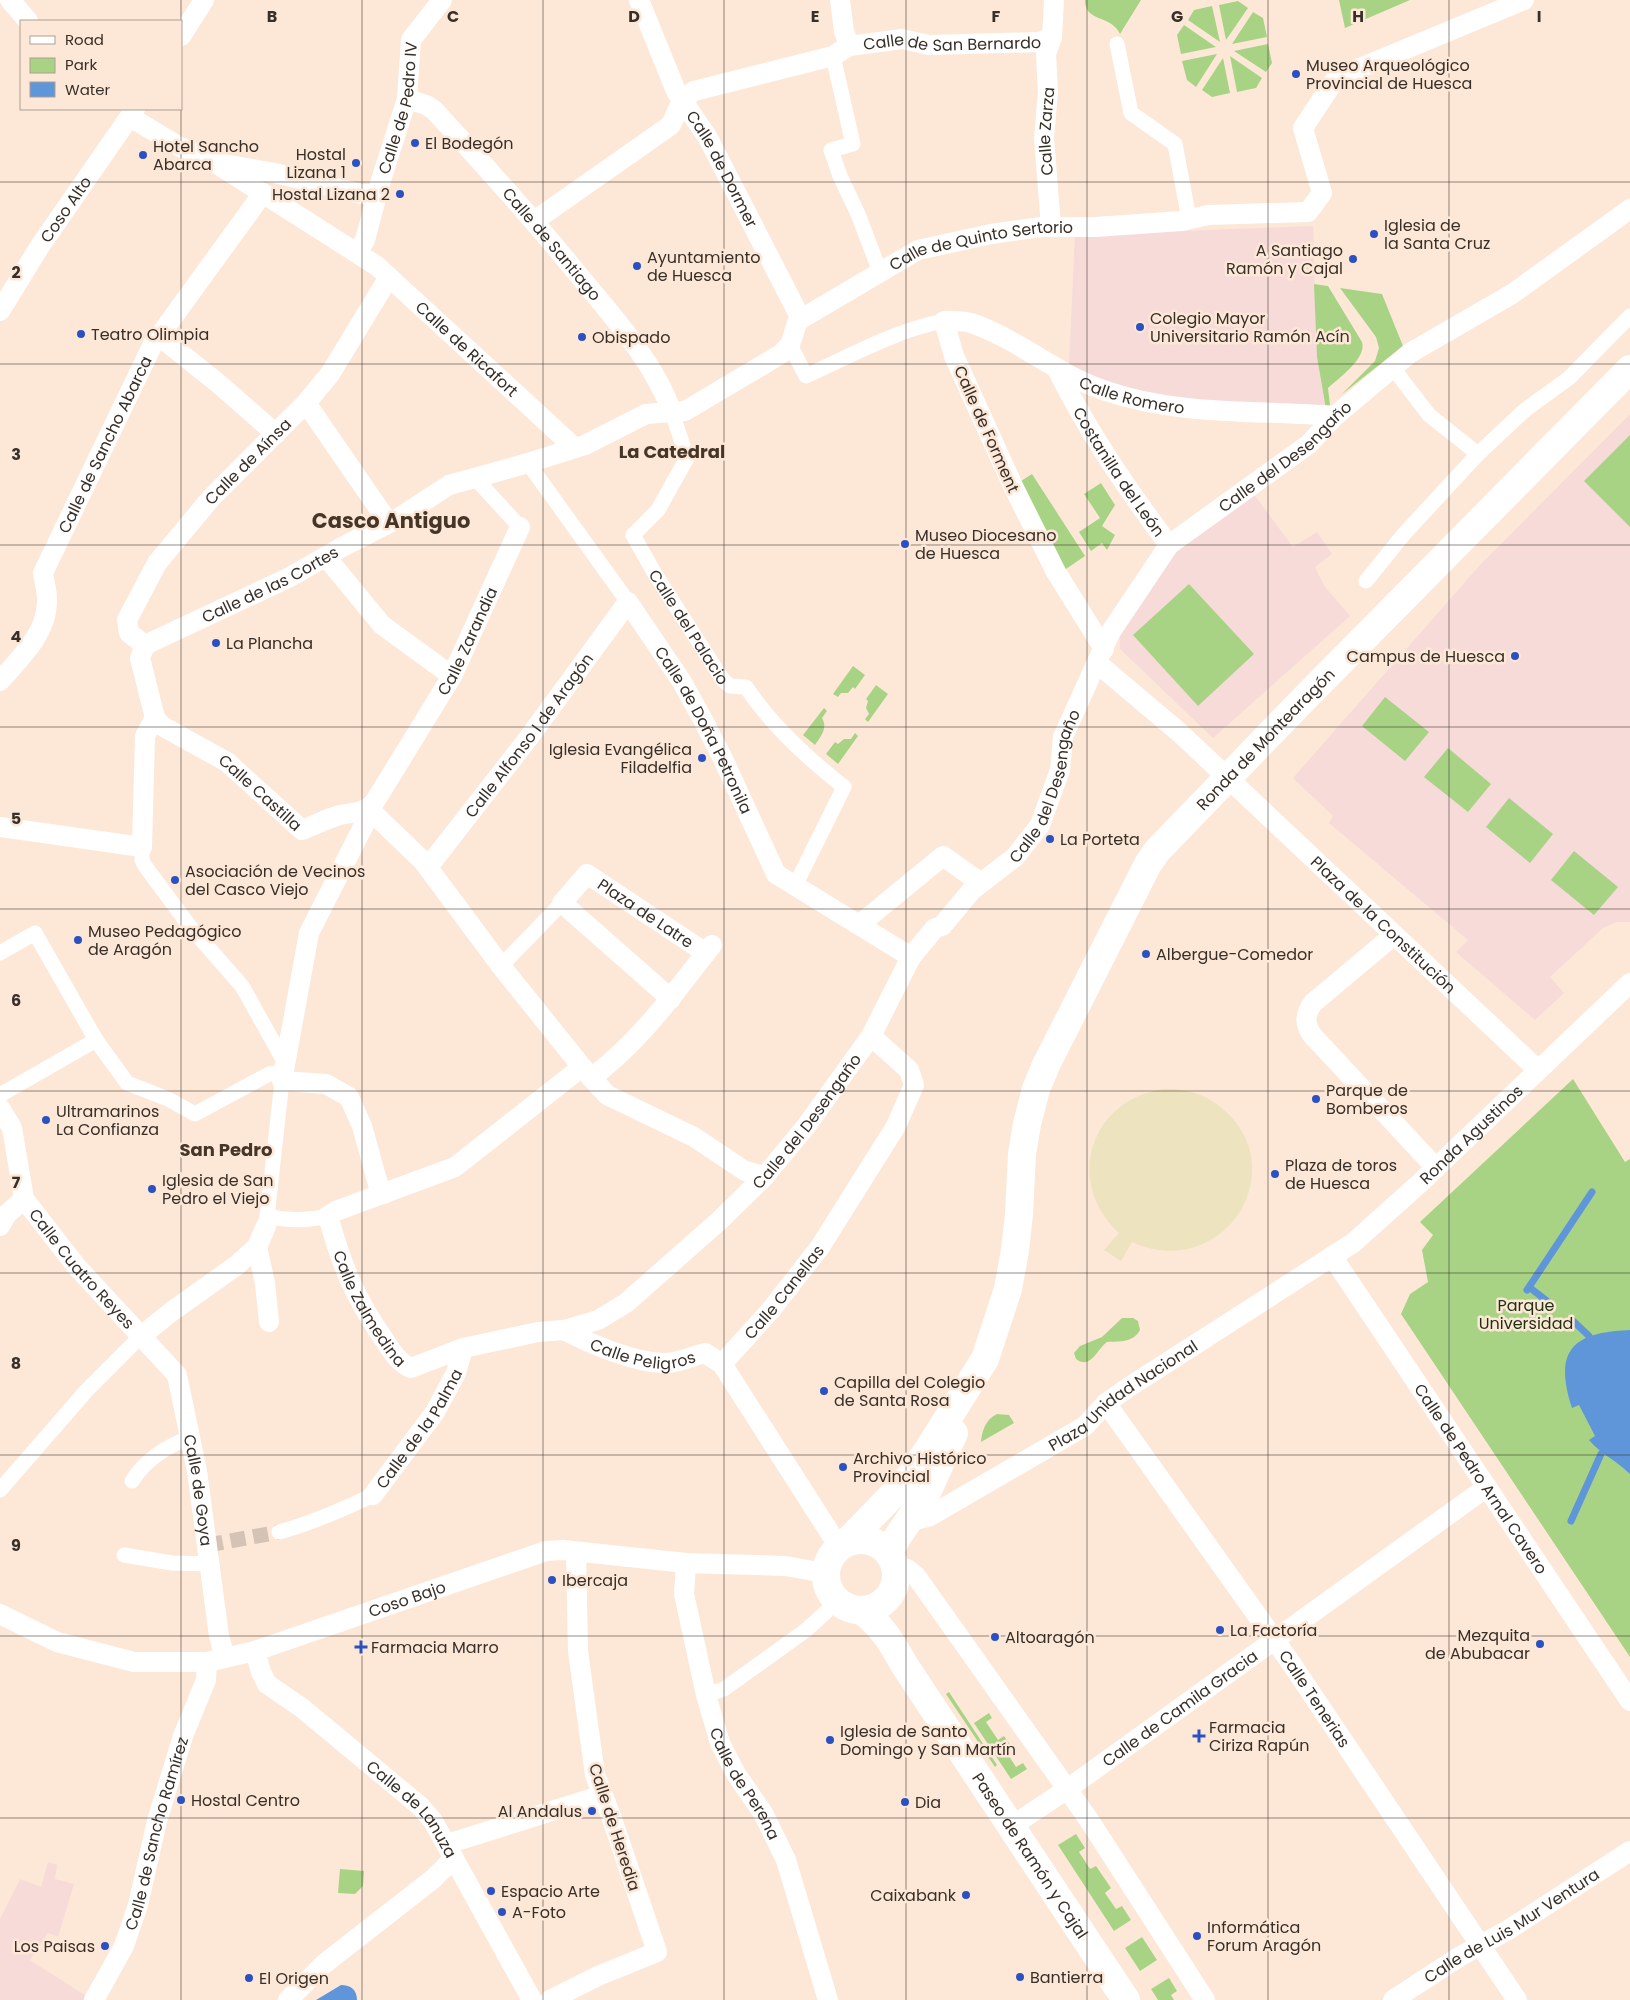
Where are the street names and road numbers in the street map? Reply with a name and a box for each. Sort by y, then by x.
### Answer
street label: Calle de San Bernardo [862,28,1041,57]
street label: Calle de Pedro IV [373,41,423,177]
street label: Calle Zarza [1033,86,1060,176]
street label: Calle de Dormer [681,106,763,232]
street label: Coso Alto [35,172,97,247]
street label: Calle de Santiago [497,183,606,306]
street label: Calle de Quinto Sertorio [885,216,1073,277]
street label: Calle de Ricafort [410,296,523,402]
street label: Calle de Sancho Abarca [53,352,158,537]
street label: Calle de Forment [948,362,1025,497]
street label: Calle Romero [1075,371,1186,420]
street label: Calle del Desengaño [1214,396,1357,518]
street label: Costanilla del León [1067,403,1170,541]
street label: Calle de Aínsa [199,413,297,510]
street label: Calle de las Cortes [198,541,343,629]
street label: Calle del Palacio [643,565,734,689]
street label: Calle Zarandia [432,583,503,700]
street label: Calle de Doña Petronila [649,642,758,818]
street label: Calle Alfonso I de Aragón [460,648,599,823]
street label: Ronda de Montearagón [1191,663,1340,816]
street label: Calle del Desengaño [1004,706,1086,868]
street label: Calle Castilla [215,749,307,837]
street label: Plaza de la Constitución [1305,851,1461,999]
street label: Plaza de Latre [593,873,698,954]
street label: Calle del Desengaño [747,1049,867,1195]
street label: Ronda Agustinos [1415,1080,1528,1190]
street label: Calle Cuatro Reyes [24,1204,140,1334]
street label: Calle Canellas [739,1240,830,1345]
street label: Calle Zalmedina [327,1247,411,1372]
street label: Calle Peligros [586,1333,699,1375]
street label: Plaza Unidad Nacional [1044,1335,1202,1457]
street label: Calle de la Palma [371,1365,468,1494]
street label: Calle de Pedro Arnal Cavero [1409,1379,1553,1579]
street label: Calle de Goya [178,1432,218,1548]
street label: Coso Bajo [365,1575,449,1623]
street label: Calle de Camila Gracia [1098,1645,1262,1772]
street label: Calle Tenerias [1273,1645,1356,1752]
street label: Calle de Perena [704,1725,785,1844]
street label: Calle de Sancho Ramírez [119,1734,194,1933]
street label: Calle de Lanuza [361,1755,462,1862]
street label: Calle de Heredia [583,1760,646,1894]
street label: Paseo de Ramón y Cajal [967,1768,1093,1943]
street label: Calle de Luis Mur Ventura [1420,1863,1604,1989]

